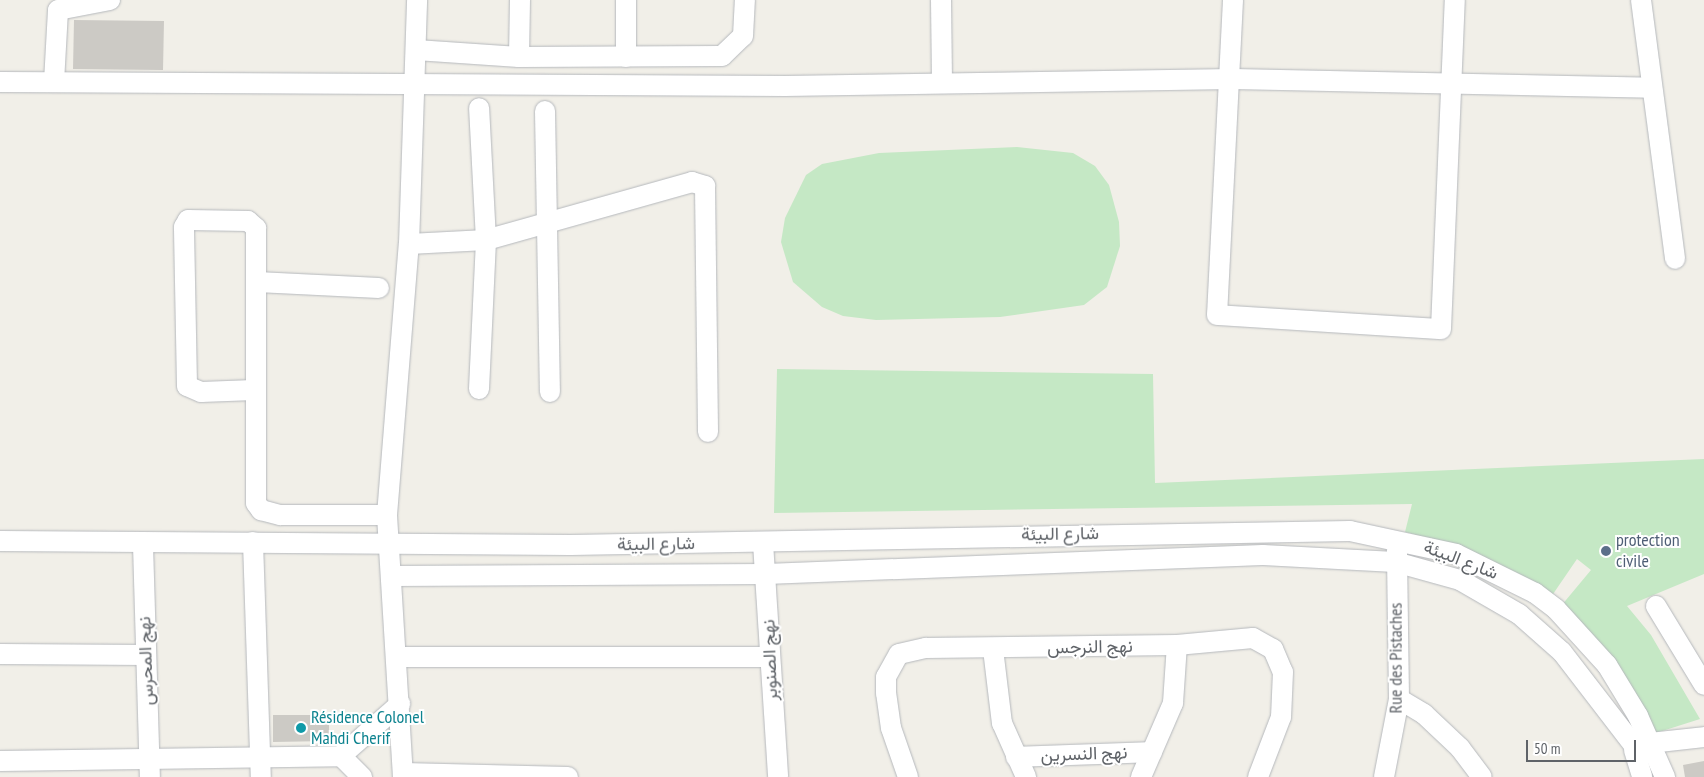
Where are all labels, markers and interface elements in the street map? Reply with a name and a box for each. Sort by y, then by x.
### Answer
street label: شارع البيئة [1021,523,1099,545]
place label: protection civile [1616,530,1680,572]
street label: شارع البيئة [617,533,695,555]
street label: شارع البيئة [1421,536,1501,584]
marker: protection civile [1600,545,1612,557]
street label: Rue des Pistaches [1385,603,1407,713]
street label: نهج المحرس [134,616,158,706]
street label: نهج الصنوبر [758,619,782,701]
street label: نهج النرجس [1047,635,1133,659]
place label: Résidence Colonel Mahdi Cherif [311,707,424,750]
marker: Résidence Colonel Mahdi Cherif [295,722,307,734]
scale bar [1529,730,1639,762]
text: 50 m [1534,739,1560,758]
street label: نهج النسرين [1040,742,1128,766]

